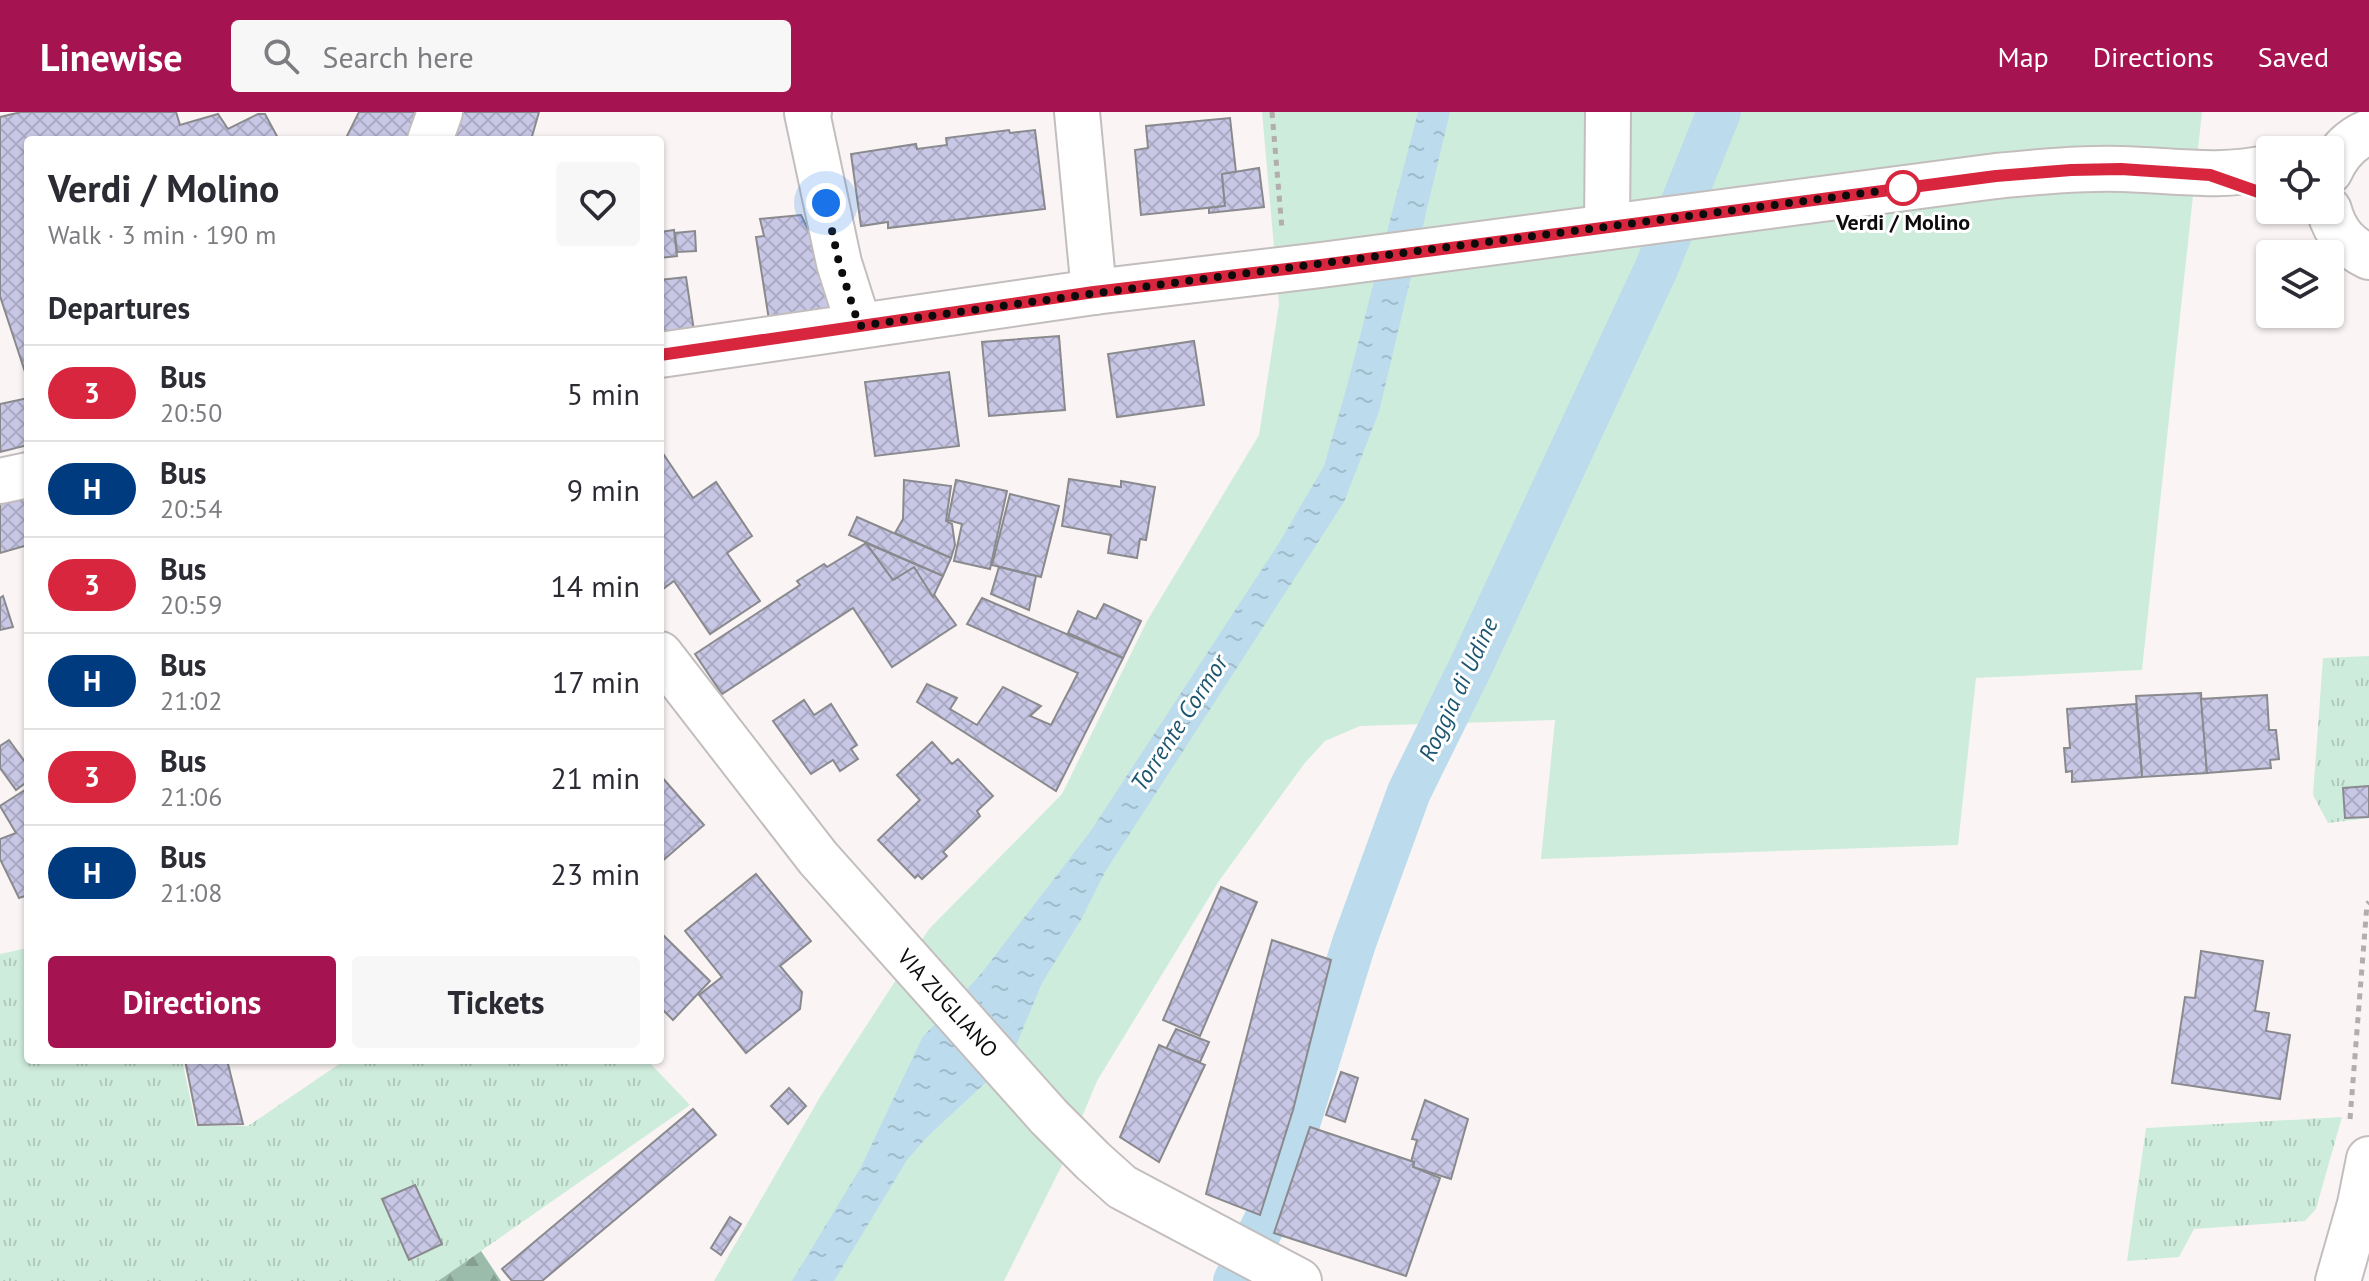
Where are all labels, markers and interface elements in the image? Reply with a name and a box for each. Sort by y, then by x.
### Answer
search box [231,20,791,92]
text: Linewise [40,32,183,81]
icon: search [259,34,303,78]
text: Search here [323,37,474,76]
text: Map [1998,38,2049,75]
text: Directions [2093,38,2214,75]
text: Saved [2258,38,2329,75]
map controls [2256,136,2344,328]
button: locate [2256,136,2344,224]
button: heart [556,162,640,246]
text: Verdi / Molino [48,163,279,212]
marker: Verdi / Molino [1886,171,1920,205]
your location [806,183,846,223]
place label: Verdi / Molino [1835,208,1970,236]
text: Walk · 3 min · 190 m [48,218,276,251]
button: layers [2256,240,2344,328]
text: Departures [48,288,190,327]
text: Bus [160,357,207,396]
text: 3 [84,374,100,411]
text: 5 min [567,374,640,413]
text: 20:50 [160,396,222,429]
text: Bus [160,453,207,492]
text: H [83,470,101,507]
text: 9 min [567,470,640,509]
text: 20:54 [160,492,222,525]
text: Bus [160,549,207,588]
text: 3 [84,566,100,603]
text: 14 min [550,566,640,605]
text: 20:59 [160,588,222,621]
water label: Roggia di Udine [1411,612,1505,766]
text: Bus [160,645,207,684]
water label: Torrente Cormor [1123,647,1236,797]
text: H [83,662,101,699]
text: 17 min [552,662,640,701]
text: 21:02 [160,684,222,717]
text: Bus [160,741,207,780]
text: 3 [84,758,100,795]
text: 21 min [550,758,640,797]
text: 21:06 [160,780,222,813]
text: Bus [160,837,207,876]
text: H [83,854,101,891]
text: 23 min [550,854,640,893]
text: 21:08 [160,876,222,909]
street label: VIA ZUGLIANO [891,942,1004,1063]
button: Directions [48,956,336,1048]
button: Tickets [352,956,640,1048]

